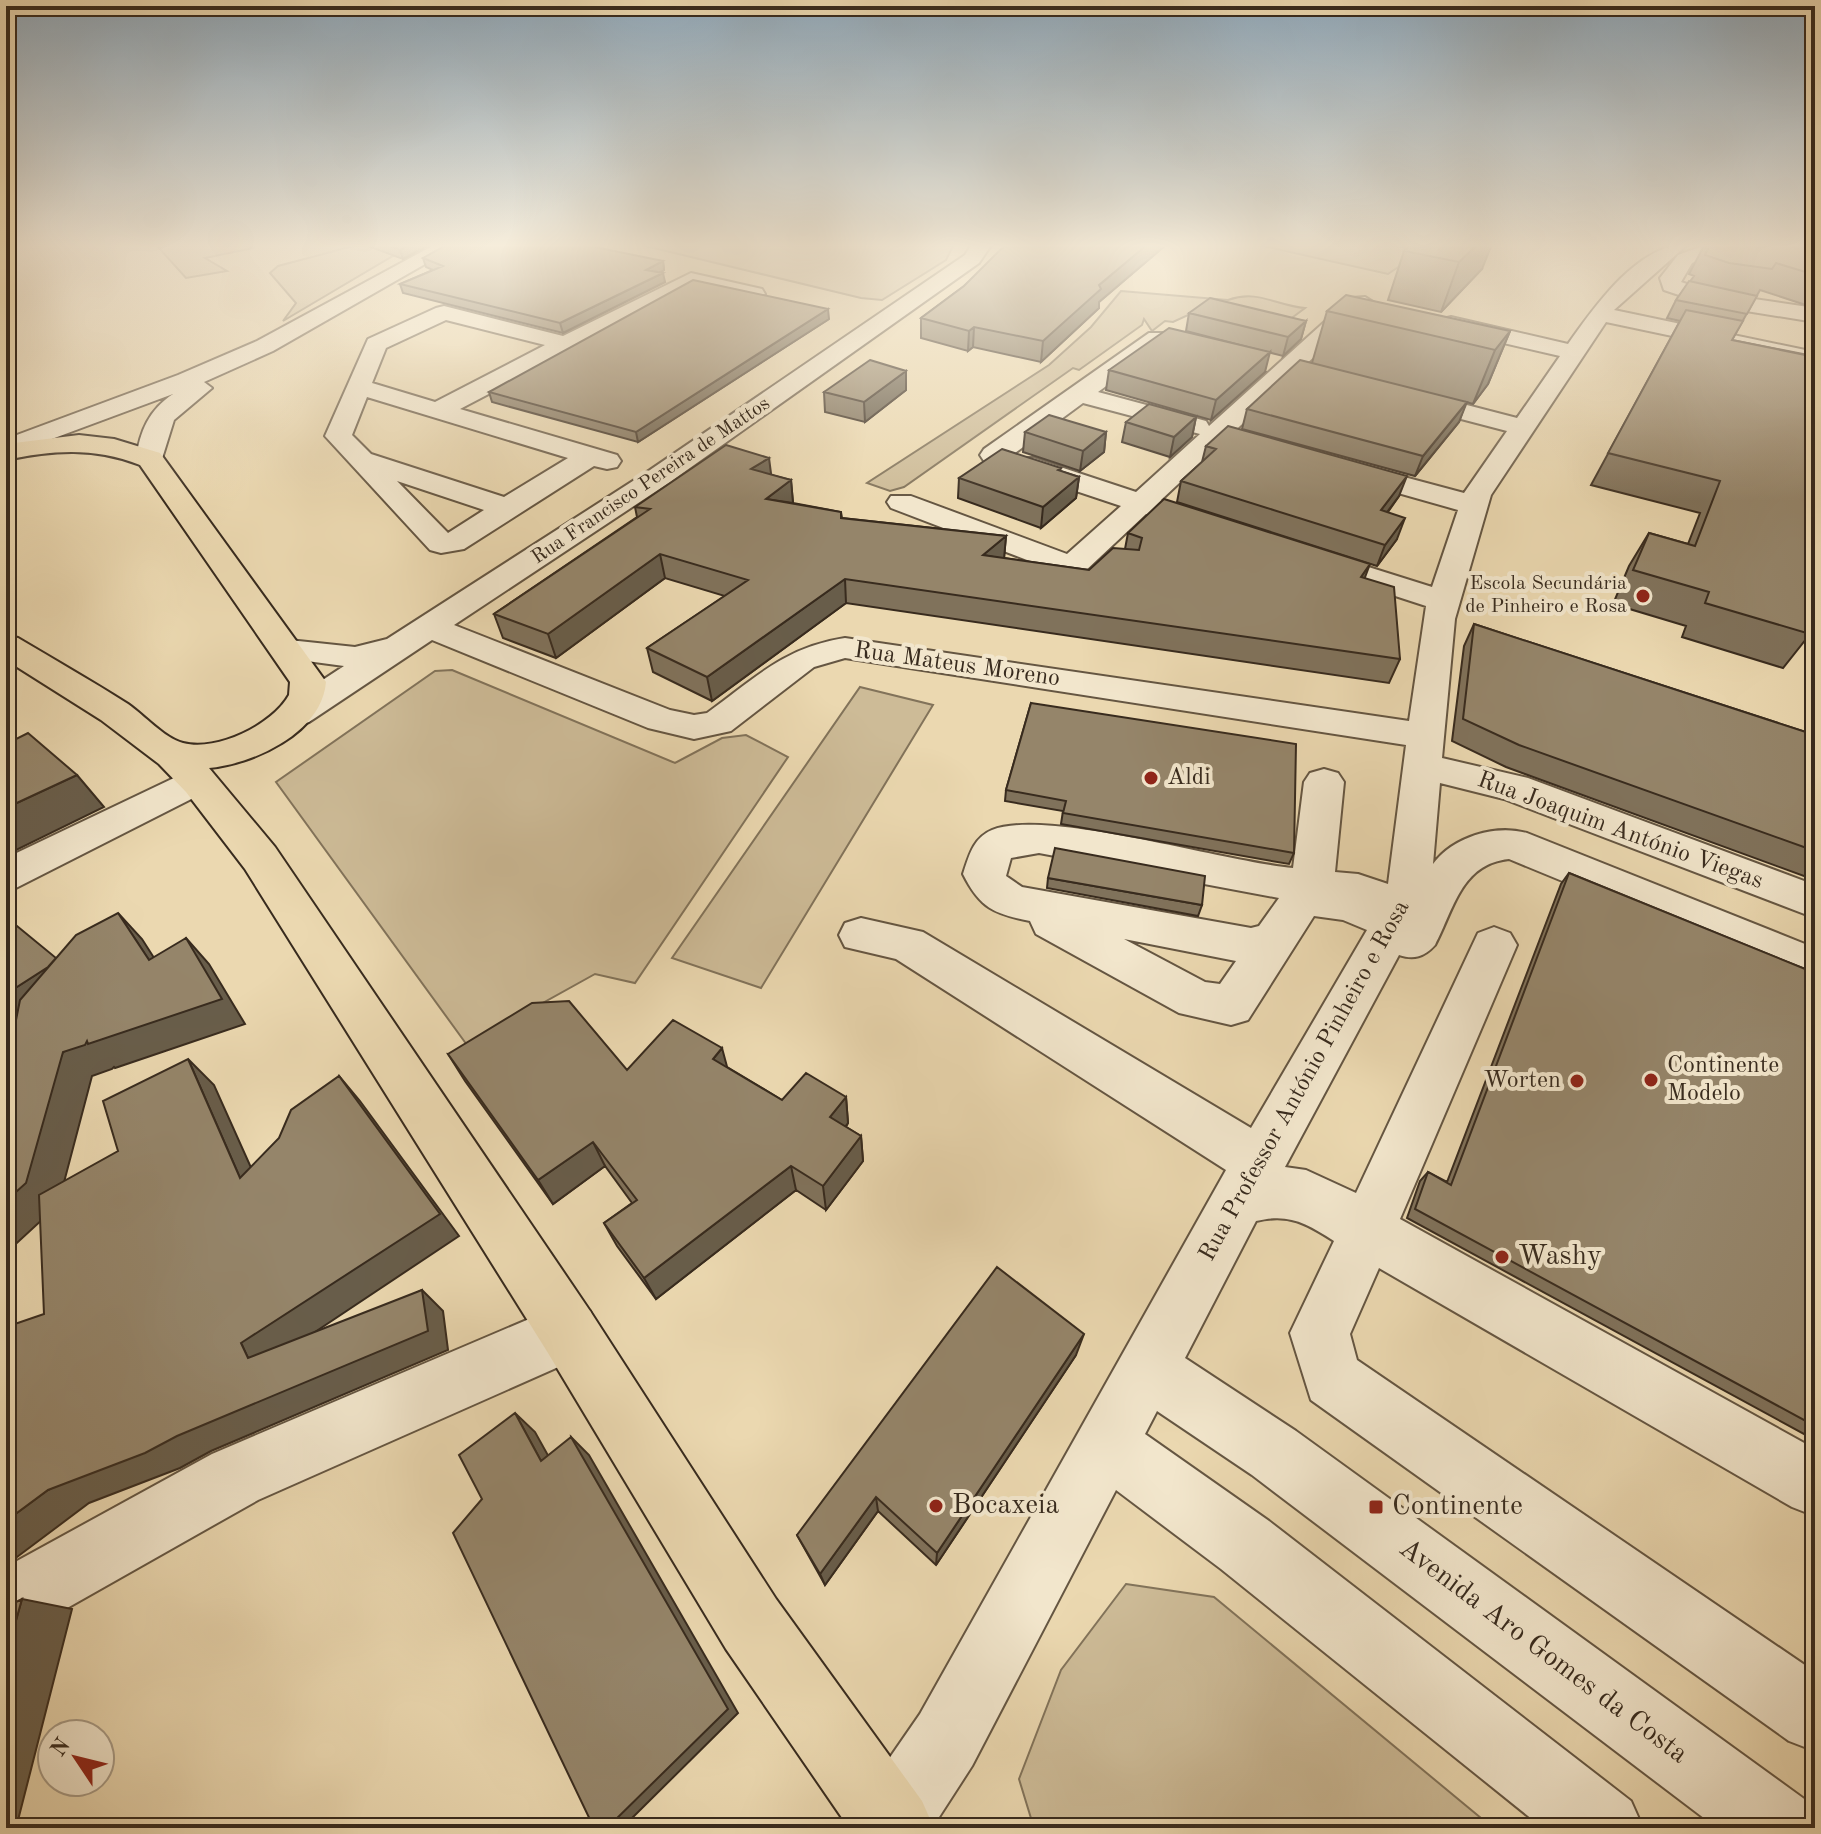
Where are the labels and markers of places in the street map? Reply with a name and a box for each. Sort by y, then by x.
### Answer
place label: Escola Secundária de Pinheiro e Rosa [1465,574,1627,617]
marker: Escola Secundária de Pinheiro e Rosa [1634,587,1652,605]
place label: Aldi [1167,766,1211,790]
marker: Aldi [1142,769,1160,787]
place label: Continente Modelo [1667,1054,1779,1106]
place label: Worten [1484,1069,1561,1093]
marker: Continente Modelo [1642,1071,1660,1089]
marker: Worten [1568,1072,1586,1090]
place label: Washy [1518,1243,1602,1271]
marker: Washy [1493,1248,1511,1266]
place label: Bocaxeia [952,1492,1060,1520]
place label: Continente [1392,1493,1523,1521]
marker: Bocaxeia [927,1497,945,1515]
marker: Continente [1367,1498,1385,1516]

